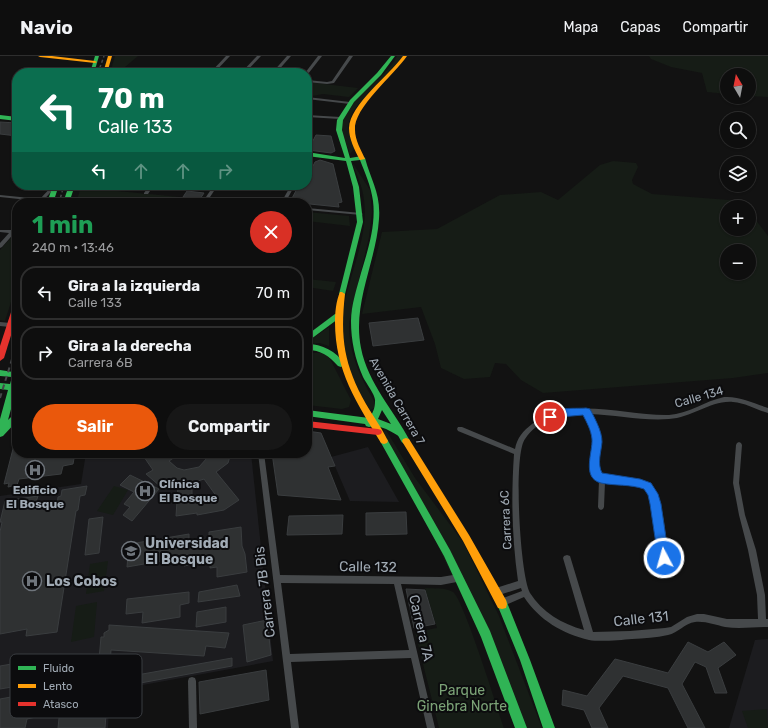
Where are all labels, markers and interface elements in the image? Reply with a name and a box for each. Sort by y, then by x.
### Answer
text: Navio [20,16,73,39]
text: Mapa [563,19,598,36]
text: Capas [620,19,661,36]
text: Compartir [683,19,748,36]
north arrow [720,68,756,104]
map controls [720,68,756,280]
text: 70 m [98,82,165,115]
icon: left [32,84,84,136]
button: search [720,112,756,148]
text: Calle 133 [98,116,173,138]
button: layers [720,156,756,192]
icon: left [88,160,110,182]
icon: ahead [130,160,152,182]
icon: ahead [172,160,194,182]
icon: right [214,160,236,182]
button: + [720,200,756,236]
text: 1 min [32,211,93,239]
button: close [250,211,292,253]
text: 240 m · 13:46 [32,240,114,255]
button: − [720,244,756,280]
text: Gira a la izquierda [68,277,200,295]
icon: left [34,282,56,304]
text: 70 m [256,284,290,302]
text: Calle 133 [68,295,122,310]
text: Gira a la derecha [68,337,192,355]
icon: right [34,342,56,364]
text: 50 m [255,344,290,362]
text: Carrera 6B [68,355,133,370]
street label: Avenida Carrera 7 [366,355,428,447]
street label: Calle 134 [673,383,725,411]
pin [533,400,567,434]
button: Salir [32,404,158,450]
button: Compartir [166,404,292,450]
icon: arrive [539,406,561,428]
hospital icon: Edificio El Bosque [24,459,46,481]
place label: Clínica El Bosque [159,477,217,505]
hospital icon: Clínica El Bosque [134,480,156,502]
place label: Edificio El Bosque [6,483,64,511]
street label: Carrera 6C [497,490,515,550]
place label: Universidad El Bosque [145,535,229,568]
position arrow [643,537,685,579]
school or university icon: Universidad El Bosque [120,540,142,562]
street label: Carrera 7B Bis [251,546,279,638]
street label: Calle 132 [339,558,397,576]
hospital icon: Los Cobos [21,570,43,592]
place label: Los Cobos [46,573,117,590]
street label: Carrera 7A [405,593,437,663]
street label: Calle 131 [613,608,669,630]
legend [10,654,142,718]
text: Fluido [43,662,74,675]
text: Lento [43,680,72,693]
park label: Parque Ginebra Norte [417,682,507,715]
text: Atasco [43,698,78,711]

